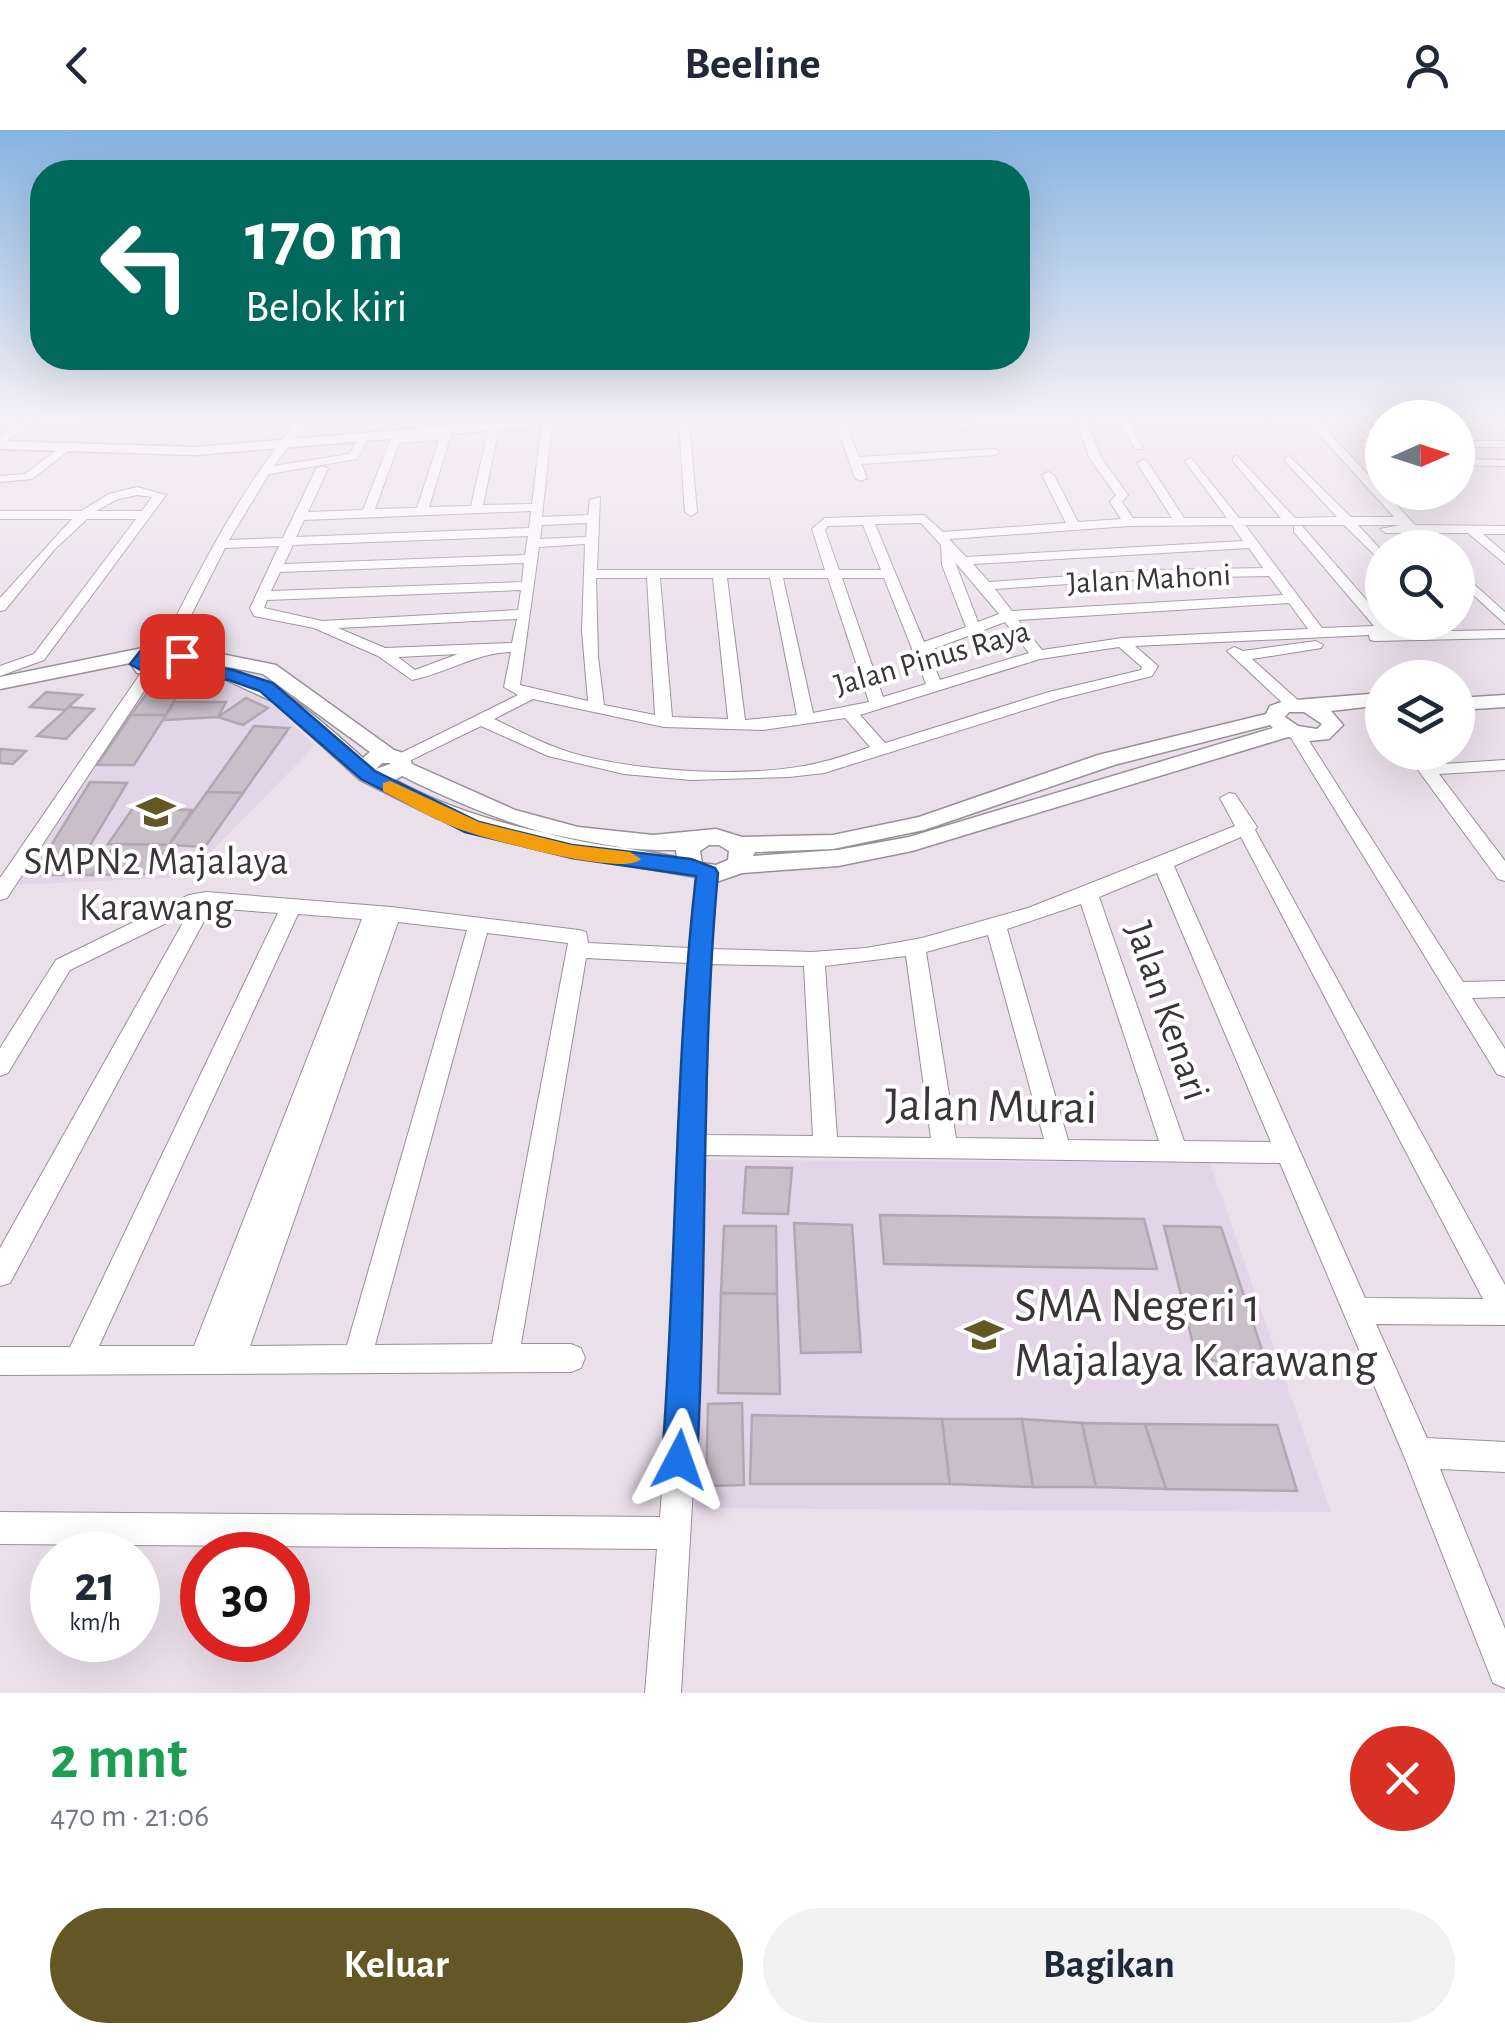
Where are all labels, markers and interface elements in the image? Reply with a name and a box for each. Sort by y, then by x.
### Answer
icon: back [50,38,105,93]
icon: person [1400,38,1455,93]
text: Beeline [684,42,821,87]
icon: left [80,200,210,330]
text: 170 m [245,203,404,273]
text: Belok kiri [245,285,407,330]
north arrow [1365,400,1475,510]
map controls [1365,400,1475,770]
button: search [1365,530,1475,640]
street label: Jalan Mahoni [1066,559,1232,599]
pin [140,614,225,699]
street label: Jalan Pinus Raya [831,615,1033,701]
icon: arrive [155,629,210,684]
button: layers [1365,660,1475,770]
school or university icon: SMPN2 Majalaya Karawang [135,791,177,833]
place label: SMPN2 Majalaya Karawang [24,842,288,928]
street label: Jalan Kenari [1118,917,1216,1105]
street label: Jalan Murai [885,1081,1097,1133]
place label: SMA Negeri 1 Majalaya Karawang [1014,1283,1378,1386]
school or university icon: SMA Negeri 1 Majalaya Karawang [963,1314,1005,1356]
position arrow [627,1408,731,1512]
speed limit sign: 30 [180,1532,310,1662]
text: 21 [74,1560,116,1610]
text: km/h [69,1610,121,1635]
button: close [1350,1726,1455,1831]
text: 2 mnt [50,1729,187,1789]
text: 470 m · 21:06 [50,1800,209,1832]
button: Keluar [50,1908,743,2023]
button: Bagikan [763,1908,1455,2023]

